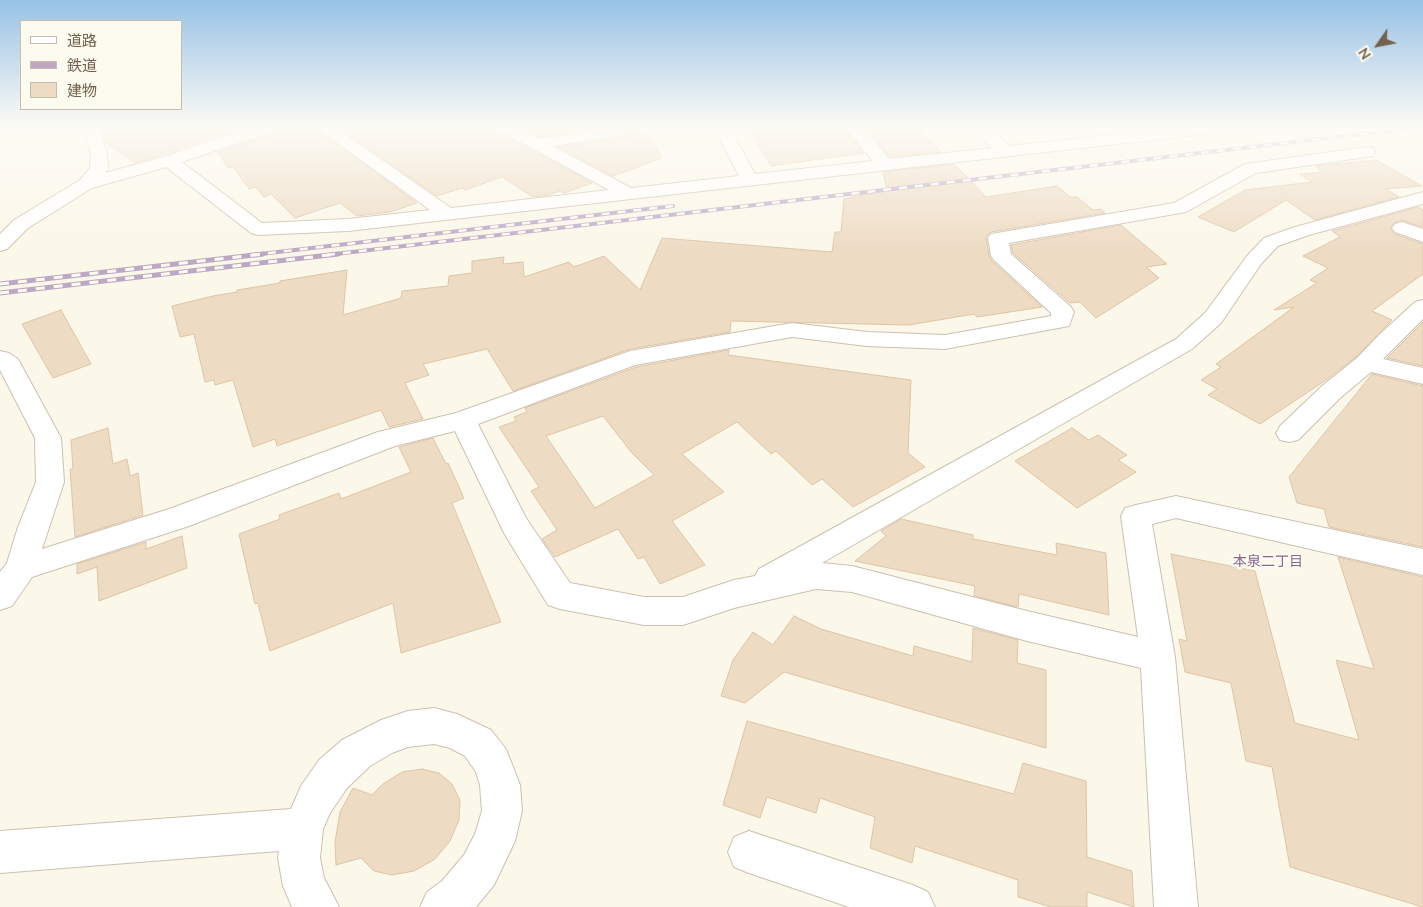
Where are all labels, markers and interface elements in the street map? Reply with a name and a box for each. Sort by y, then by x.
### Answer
legend [20,20,182,110]
north arrow [1353,20,1403,70]
text: 道路 [67,31,97,51]
text: N [1354,44,1376,63]
text: 鉄道 [67,56,97,76]
text: 建物 [67,81,97,101]
district label: 本泉二丁目 [1233,555,1303,571]

